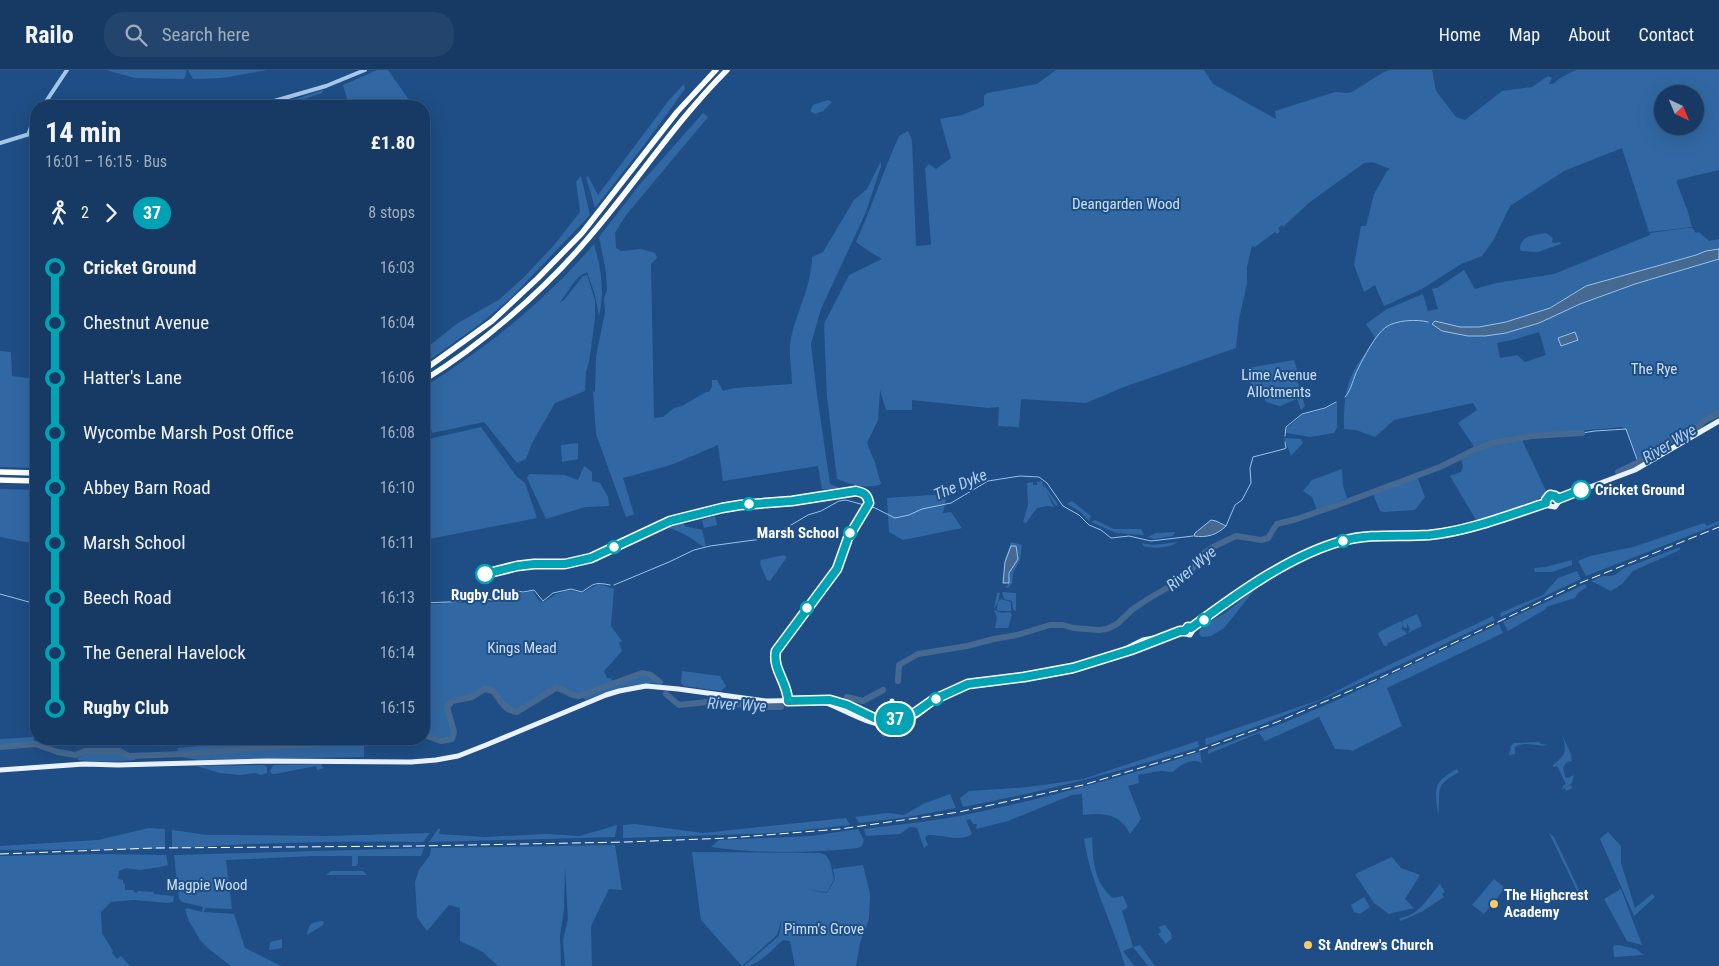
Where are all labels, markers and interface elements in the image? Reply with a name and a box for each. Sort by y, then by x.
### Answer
search box [104,12,454,57]
text: Railo [25,21,74,49]
icon: search [122,21,150,49]
text: Search here [162,23,250,46]
text: Home [1439,24,1481,45]
text: Map [1509,24,1540,45]
text: About [1568,24,1610,45]
text: Contact [1638,24,1694,45]
north arrow [1654,85,1704,135]
map controls [1654,85,1704,135]
text: 14 min [45,116,121,149]
text: £1.80 [371,131,415,154]
text: 16:01 – 16:15 · Bus [45,152,167,171]
park label: Deangarden Wood [1072,195,1180,213]
icon: walk [45,199,73,227]
icon: forward [97,199,125,227]
text: 37 [143,202,161,223]
text: 2 [81,203,89,222]
text: 8 stops [368,203,415,222]
text: Cricket Ground [83,256,196,279]
text: 16:03 [380,258,415,277]
text: Chestnut Avenue [83,311,209,334]
text: 16:04 [380,313,415,332]
park label: The Rye [1631,360,1677,378]
text: Hatter's Lane [83,366,182,389]
park label: Lime Avenue Allotments [1241,366,1317,401]
text: 16:06 [380,368,415,387]
water label: River Wye [1639,420,1700,467]
text: Wycombe Marsh Post Office [83,421,294,444]
text: 16:08 [380,423,415,442]
water label: The Dyke [931,465,990,504]
text: Abbey Barn Road [83,476,211,499]
text: 16:10 [380,478,415,497]
marker: Cricket Ground [1571,480,1591,500]
place label: Cricket Ground [1595,481,1685,499]
unlabelled marker [742,497,756,511]
place label: Marsh School [757,524,839,542]
marker: Marsh School [843,526,857,540]
text: Marsh School [83,531,186,554]
text: 16:11 [380,533,415,552]
unlabelled marker [1336,534,1350,548]
unlabelled marker [607,540,621,554]
water label: River Wye [1162,542,1220,595]
marker: Rugby Club [475,564,495,584]
text: Beech Road [83,586,172,609]
place label: Rugby Club [451,586,519,604]
text: 16:13 [380,588,415,607]
unlabelled marker [800,601,814,615]
unlabelled marker [1197,613,1211,627]
park label: Kings Mead [487,639,557,657]
text: The General Havelock [83,641,246,664]
text: 16:14 [380,643,415,662]
unlabelled marker [929,692,943,706]
water label: River Wye [707,693,767,716]
text: Rugby Club [83,696,169,719]
text: 16:15 [380,698,415,717]
line badge: 37 [872,703,918,735]
text: 37 [886,708,904,729]
park label: Magpie Wood [167,876,247,894]
place label: The Highcrest Academy [1504,886,1589,921]
marker: The Highcrest Academy [1488,898,1500,910]
park label: Pimm's Grove [784,920,864,938]
place label: St Andrew's Church [1318,936,1434,954]
marker: St Andrew's Church [1302,939,1314,951]

